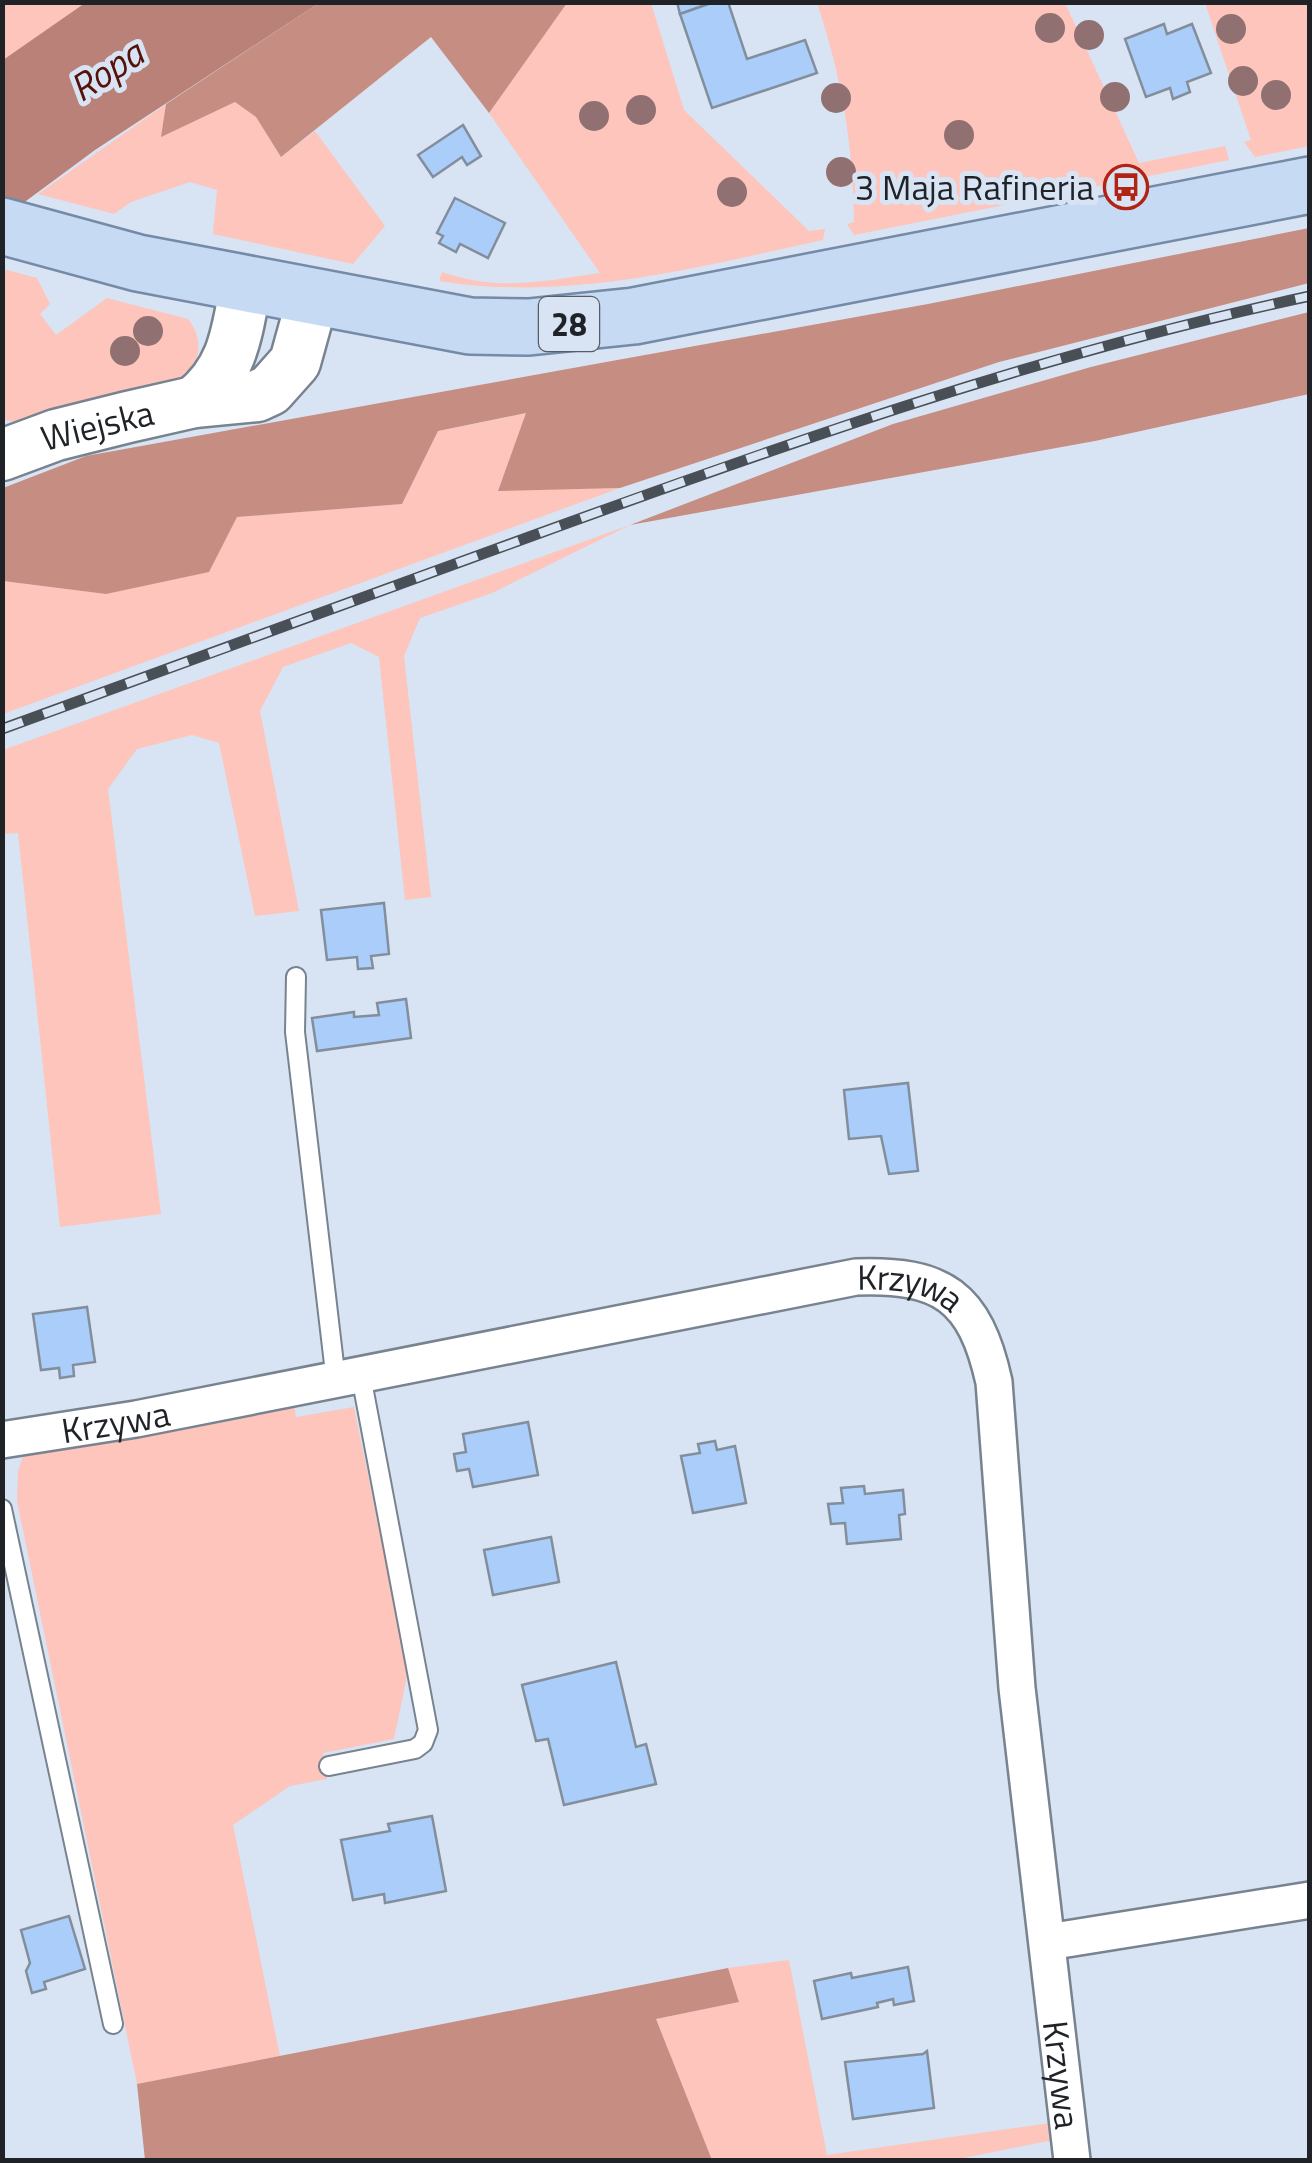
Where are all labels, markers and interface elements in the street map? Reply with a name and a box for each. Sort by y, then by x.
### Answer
water label: Ropa [58,23,156,116]
place label: 3 Maja Rafineria [855,160,1094,214]
bus stop icon: 3 Maja Rafineria [1103,164,1149,210]
road number: 28 [539,297,599,351]
street label: Wiejska [35,385,159,465]
street label: Krzywa [857,1250,977,1325]
street label: Krzywa [58,1386,174,1457]
street label: Krzywa [1029,2018,1095,2132]

